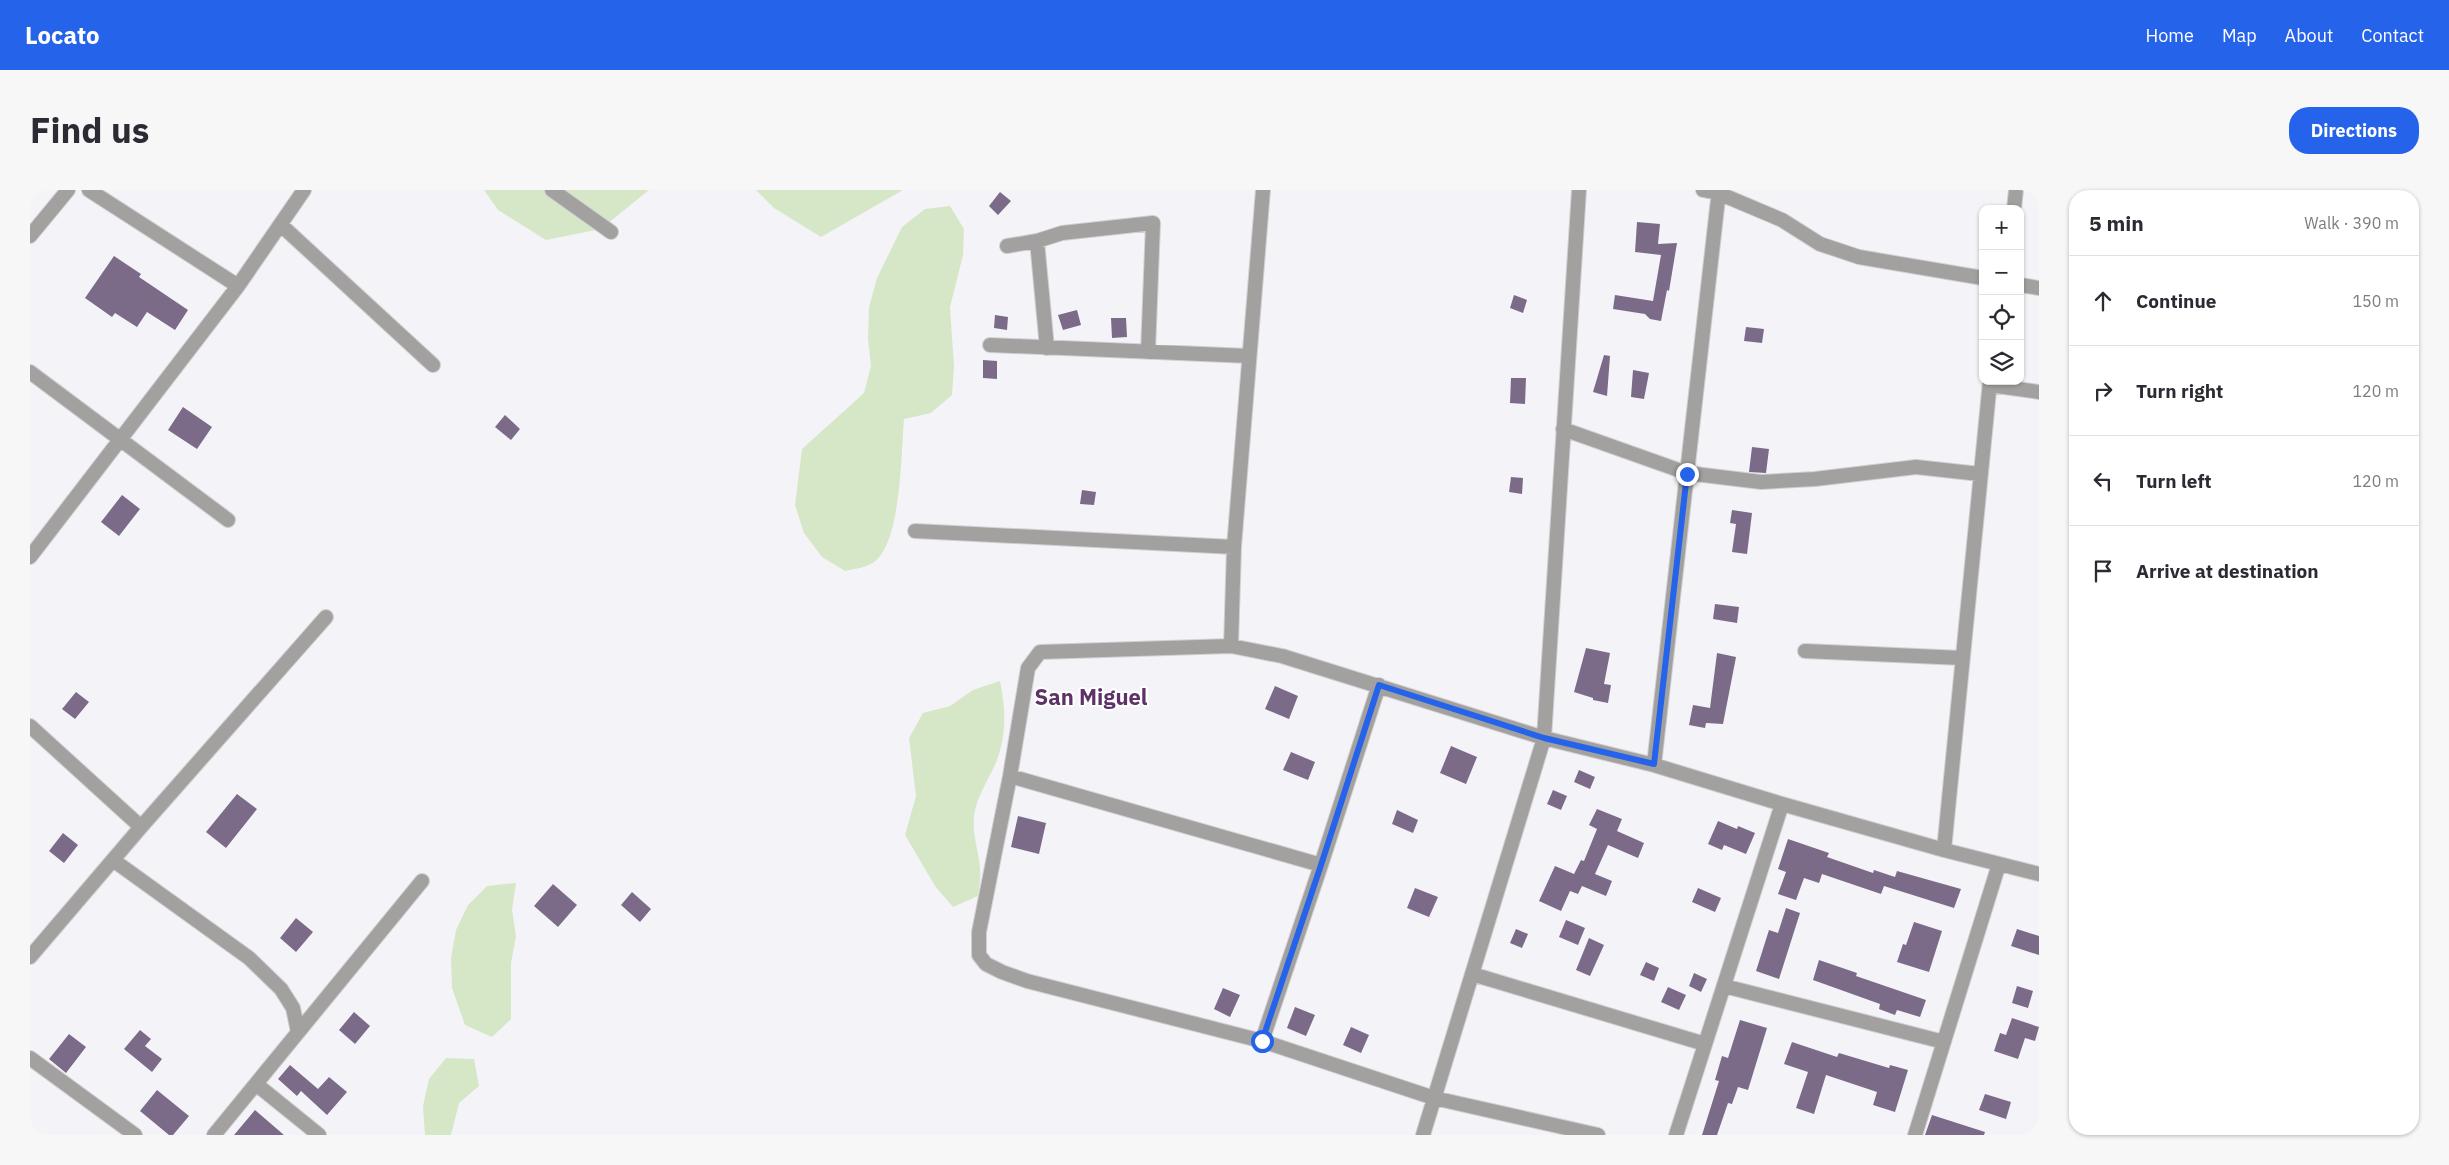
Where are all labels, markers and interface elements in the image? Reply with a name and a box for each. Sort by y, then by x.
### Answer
text: Locato [25,19,100,51]
text: Home [2146,24,2194,47]
text: Map [2222,24,2257,47]
text: About [2285,24,2333,47]
text: Contact [2361,24,2424,47]
text: Find us [30,107,149,153]
button: Directions [2289,107,2419,154]
map controls [1979,205,2024,385]
button: + [1979,205,2024,250]
text: 5 min [2089,209,2144,237]
text: Walk · 390 m [2304,213,2399,233]
button: − [1979,250,2024,295]
icon: ahead [2089,287,2117,315]
text: Continue [2136,289,2216,313]
text: 150 m [2352,291,2399,311]
button: locate [1979,295,2024,340]
button: layers [1979,340,2024,385]
icon: right [2089,377,2117,405]
text: Turn right [2136,379,2223,403]
text: 120 m [2352,381,2399,401]
route end [1676,463,1699,486]
icon: left [2089,467,2117,495]
text: Turn left [2136,469,2212,493]
text: 120 m [2352,471,2399,491]
icon: arrive [2089,557,2117,585]
text: Arrive at destination [2136,559,2319,583]
district label: San Miguel [1034,682,1148,711]
route start [1251,1030,1274,1053]

